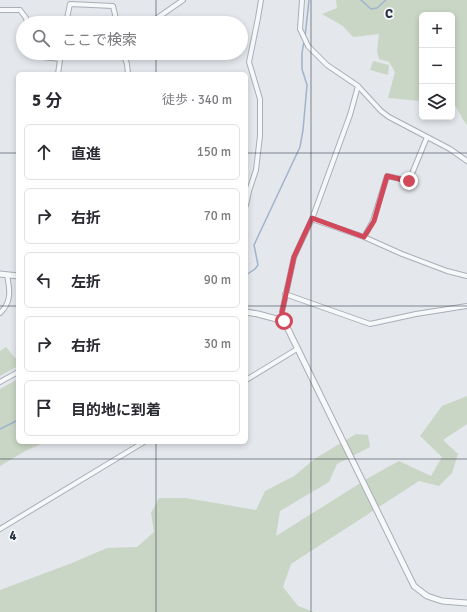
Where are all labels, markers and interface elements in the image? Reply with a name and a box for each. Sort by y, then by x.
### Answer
text: C [385,6,393,22]
map controls [419,12,455,120]
button: + [419,12,455,48]
search box [16,16,248,60]
icon: search [30,27,52,49]
text: ここで検索 [62,31,137,49]
button: − [419,48,455,84]
button: layers [419,84,455,120]
text: 5 分 [32,90,62,111]
text: 徒歩 · 340 m [162,92,232,108]
icon: ahead [33,141,55,163]
text: 150 m [197,144,231,160]
text: 直進 [71,145,101,163]
route end [400,172,418,190]
icon: right [33,205,55,227]
text: 70 m [204,208,231,224]
text: 右折 [71,209,101,227]
icon: left [33,269,55,291]
text: 90 m [204,272,231,288]
text: 左折 [71,273,101,291]
route start [275,312,293,330]
icon: right [33,333,55,355]
text: 30 m [204,336,231,352]
text: 右折 [71,337,101,355]
icon: arrive [33,397,55,419]
text: 目的地に到着 [71,401,161,419]
text: 4 [9,528,17,544]

